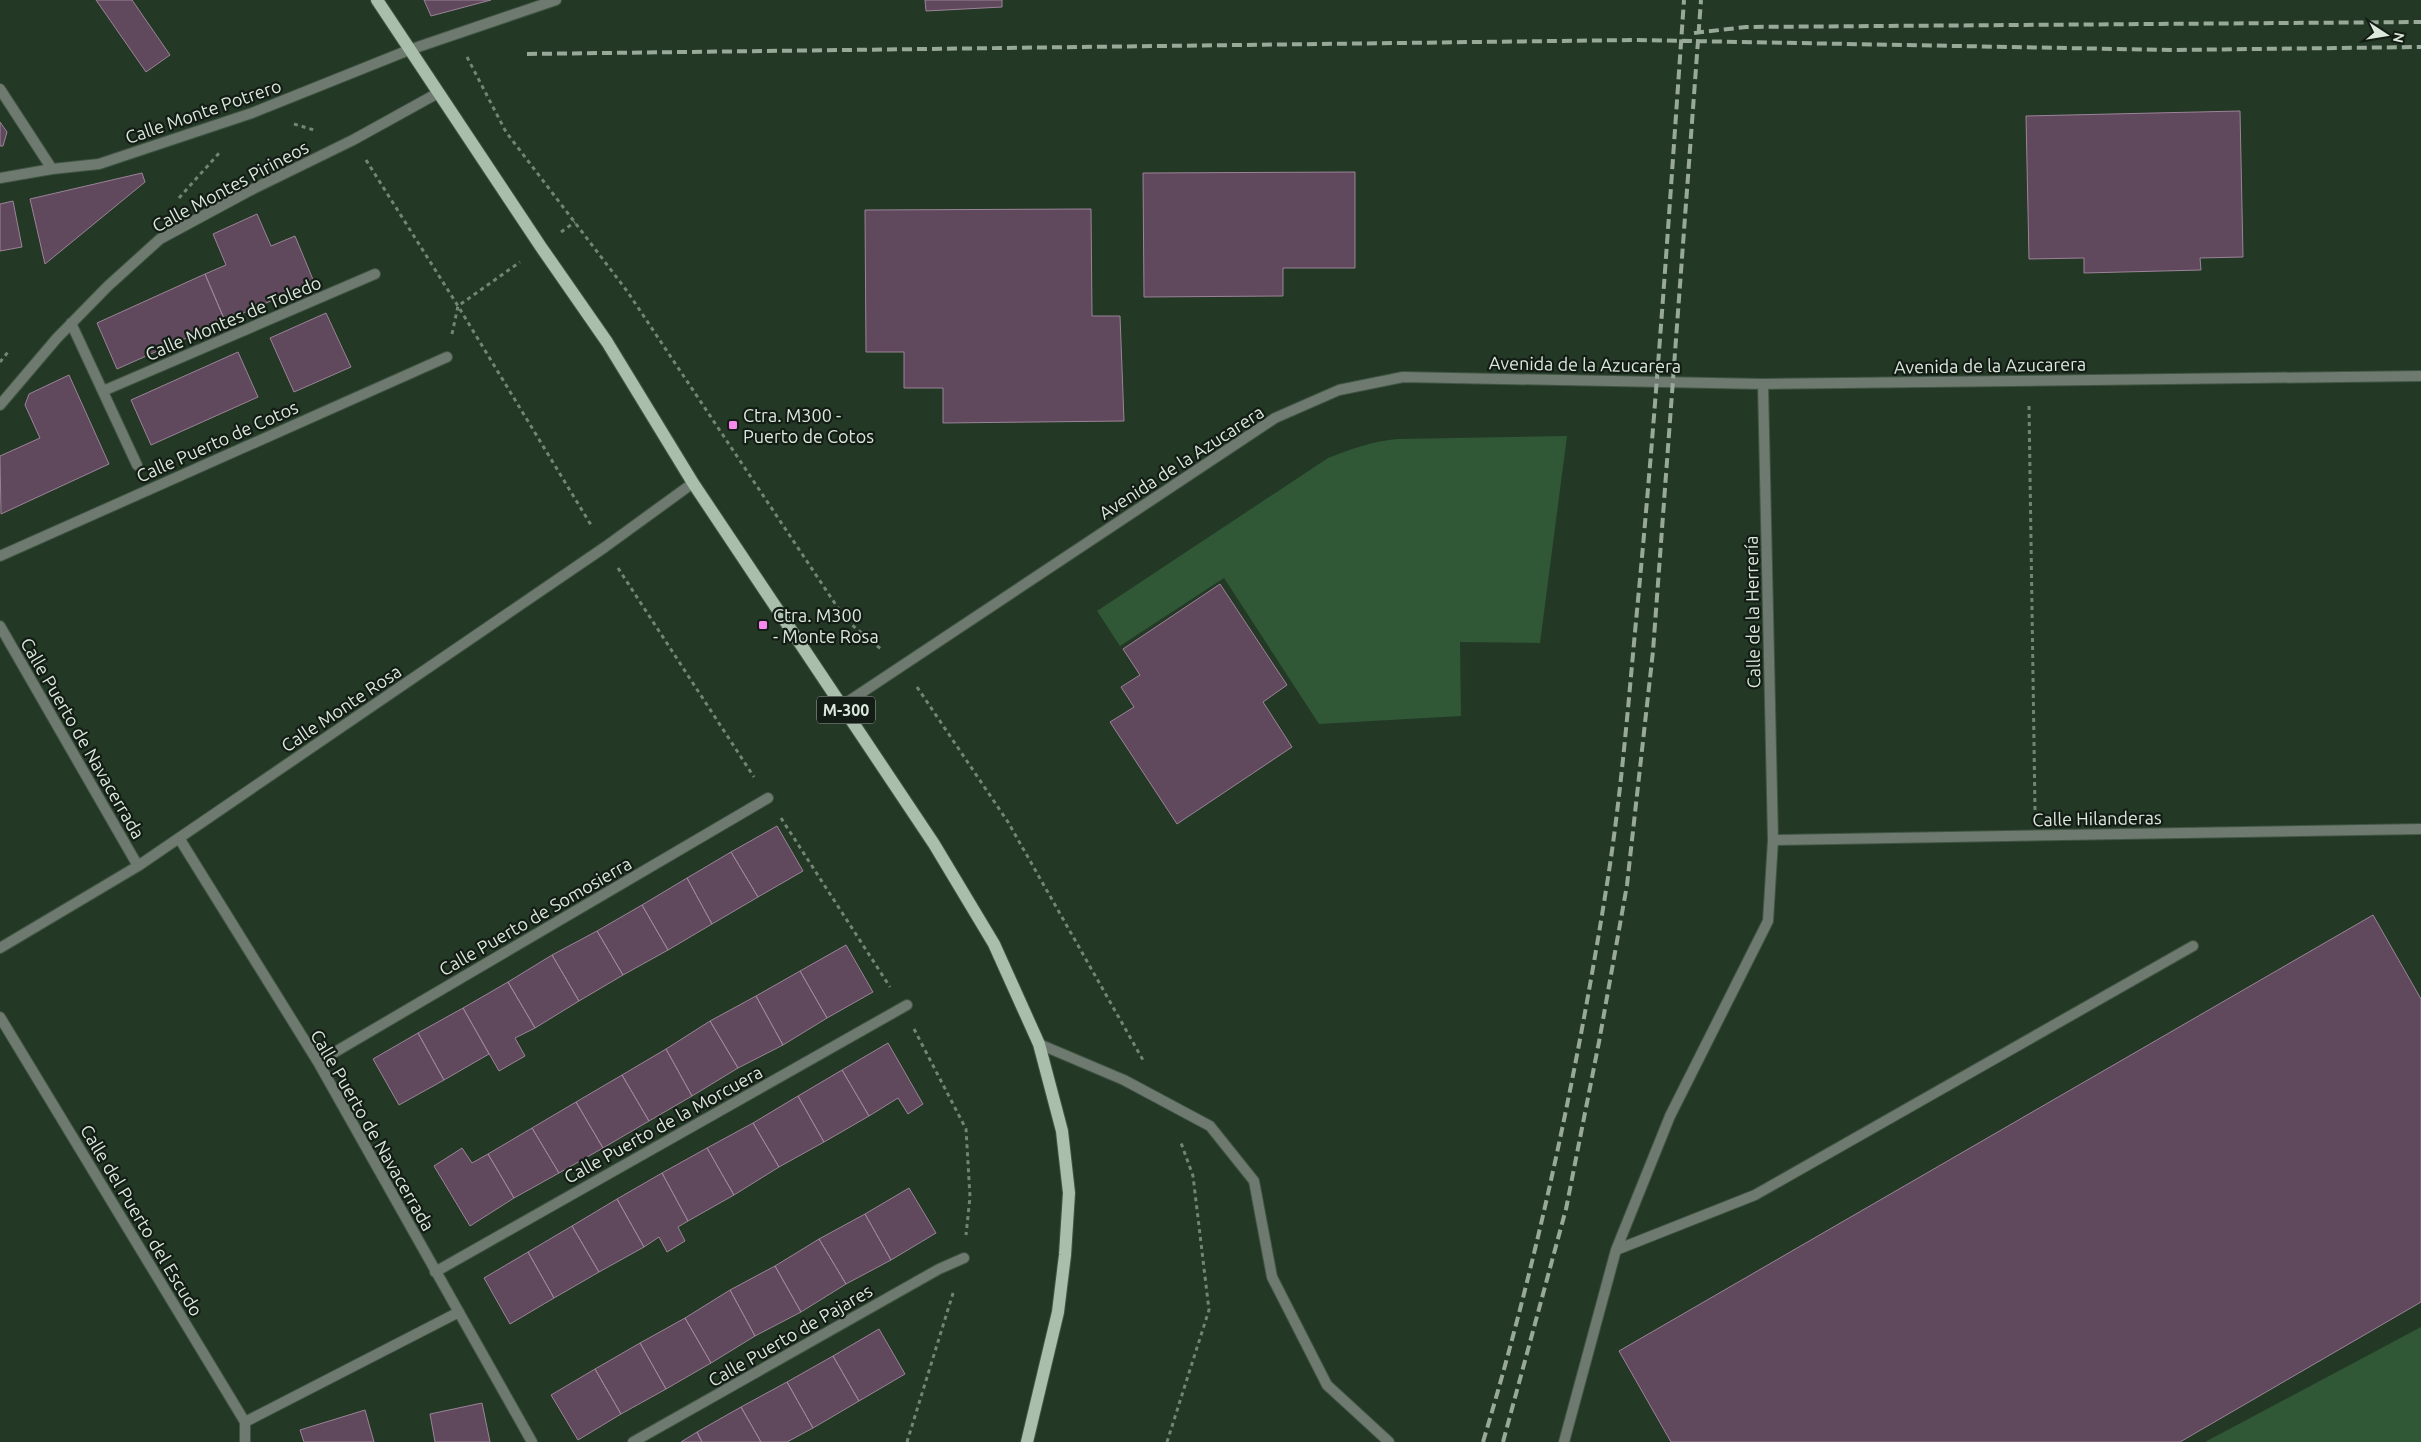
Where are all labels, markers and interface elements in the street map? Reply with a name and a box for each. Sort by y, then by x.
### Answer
north arrow [2361,10,2411,60]
text: N [2390,31,2408,44]
street label: Calle Monte Potrero [122,75,284,147]
street label: Calle Montes Pirineos [148,136,312,236]
street label: Calle Montes de Toledo [142,272,324,364]
street label: Avenida de la Azucarera [1489,352,1681,376]
street label: Avenida de la Azucarera [1894,353,2086,377]
street label: Calle Puerto de Cotos [133,396,301,486]
street label: Avenida de la Azucarera [1095,401,1267,523]
place label: Ctra. M300 - Puerto de Cotos [743,405,874,446]
marker: Ctra. M300 - Puerto de Cotos [727,419,739,431]
street label: Calle de la Herrería [1741,535,1763,689]
place label: Ctra. M300 - Monte Rosa [773,605,879,646]
marker: Ctra. M300 - Monte Rosa [757,619,769,631]
street label: Calle Puerto de Navacerrada [17,634,149,842]
street label: Calle Monte Rosa [277,661,405,755]
road number: M-300 [817,696,875,724]
street label: Calle Hilanderas [2032,807,2162,829]
street label: Calle Puerto de Somosierra [435,853,635,979]
street label: Calle Puerto de Navacerrada [307,1026,439,1234]
street label: Calle Puerto de la Morcuera [560,1061,766,1187]
street label: Calle del Puerto del Escudo [77,1121,207,1319]
street label: Calle Puerto de Pajares [705,1280,876,1390]

